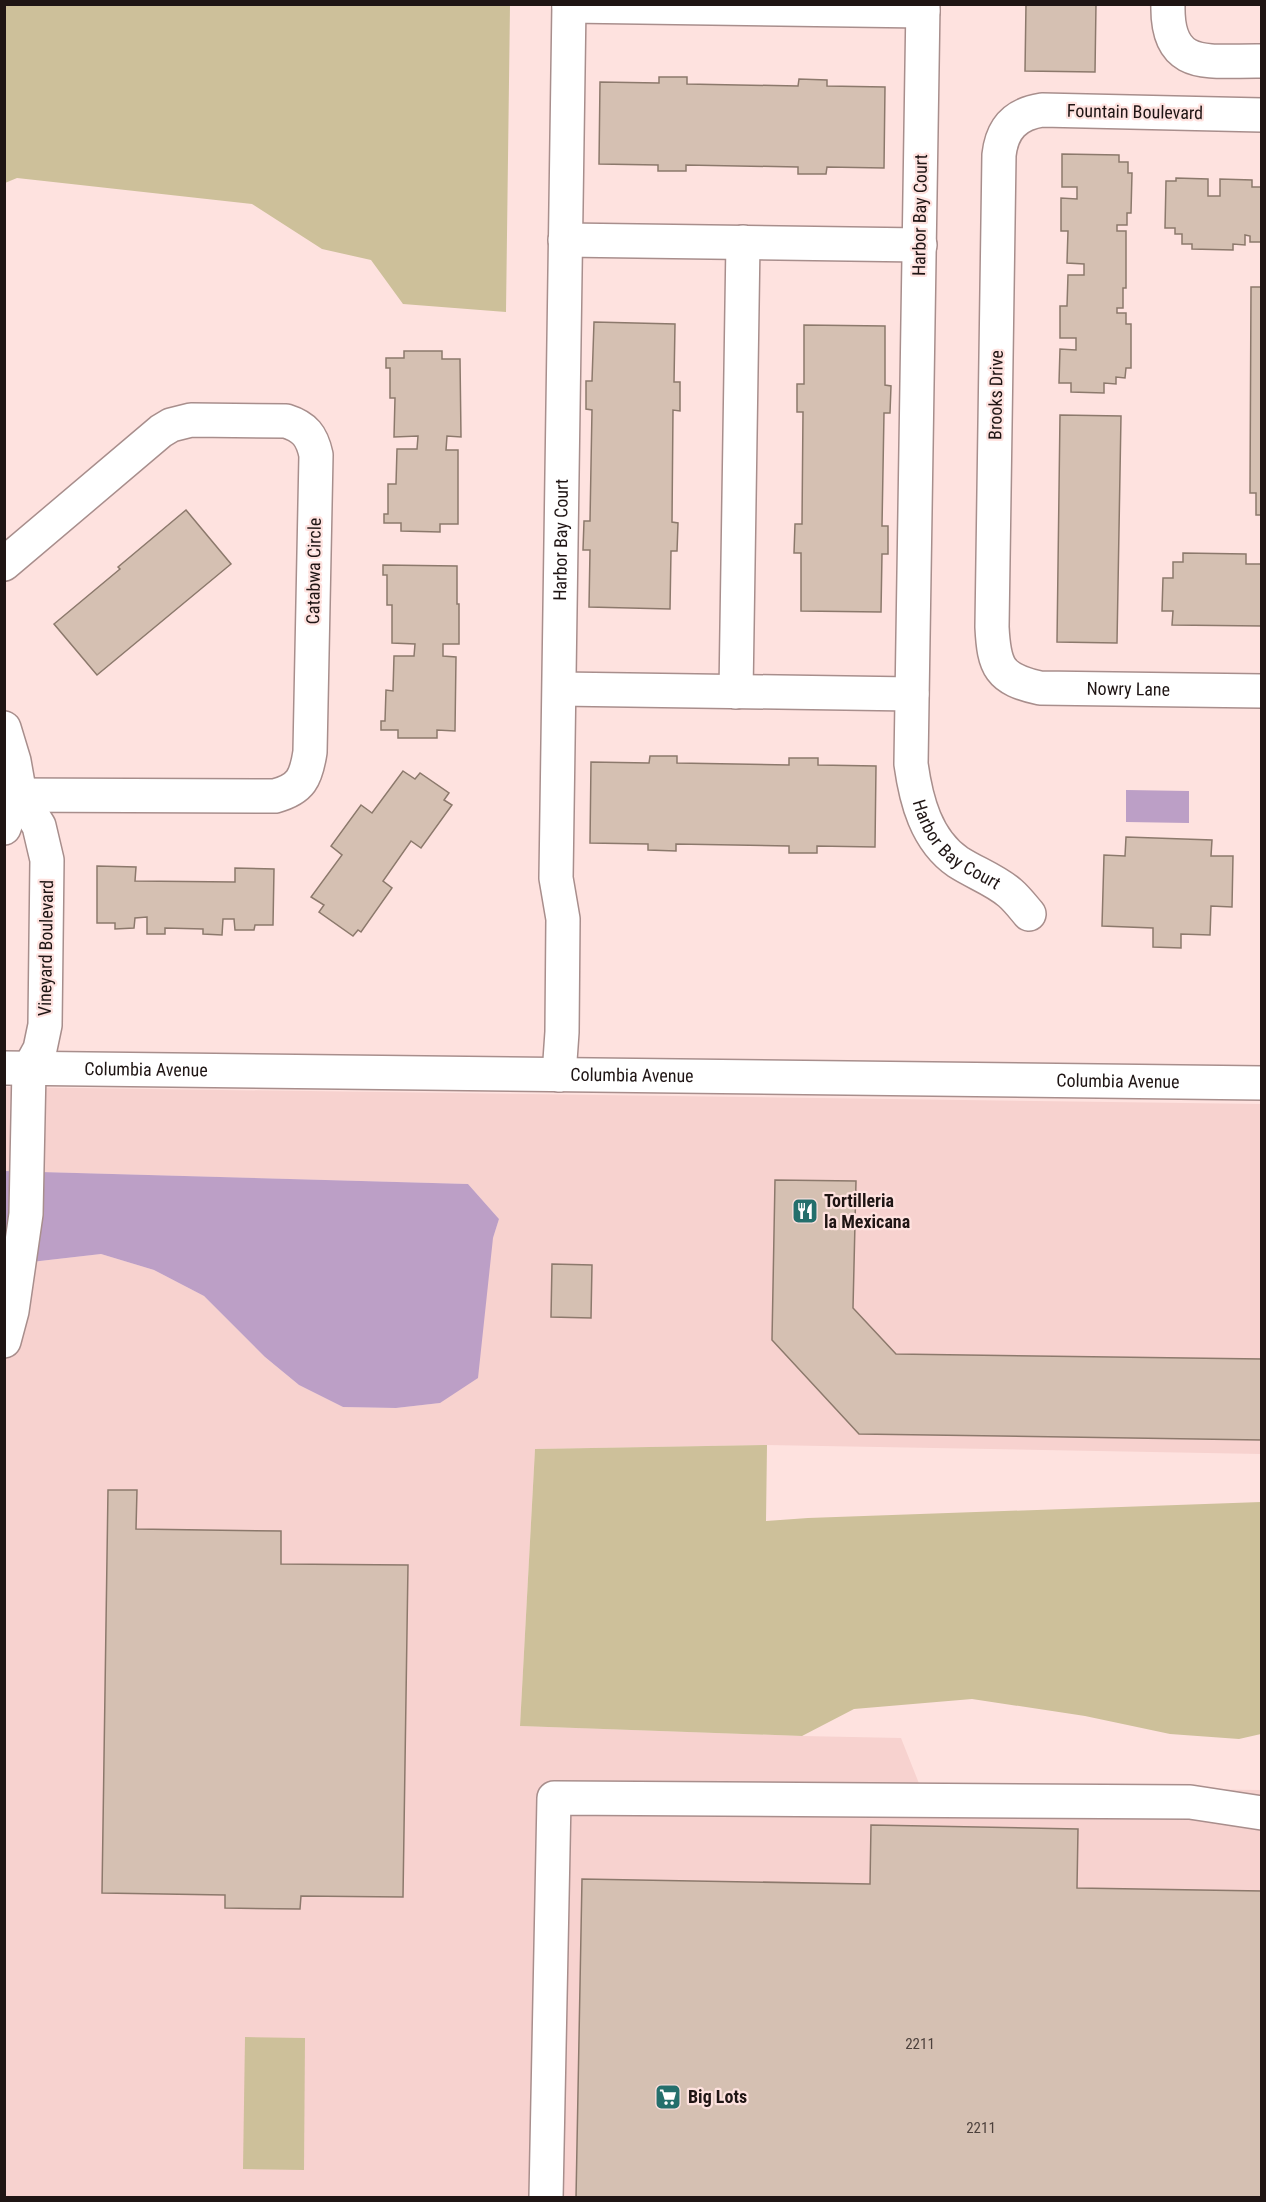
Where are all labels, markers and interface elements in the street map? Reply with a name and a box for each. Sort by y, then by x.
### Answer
street label: Fountain Boulevard [1067,100,1203,123]
street label: Harbor Bay Court [908,154,931,276]
street label: Brooks Drive [984,350,1007,440]
street label: Harbor Bay Court [549,479,572,601]
street label: Catabwa Circle [302,517,325,624]
street label: Nowry Lane [1086,678,1170,700]
street label: Harbor Bay Court [909,797,1005,893]
street label: Vineyard Boulevard [34,880,57,1016]
street label: Columbia Avenue [84,1058,208,1080]
street label: Columbia Avenue [570,1064,694,1086]
street label: Columbia Avenue [1056,1070,1180,1092]
place label: Tortilleria la Mexicana [824,1190,910,1232]
restaurant icon: Tortilleria la Mexicana [790,1196,820,1226]
house number: 2211 [905,2035,935,2053]
supermarket icon: Big Lots [653,2082,683,2112]
place label: Big Lots [688,2086,747,2107]
house number: 2211 [966,2119,996,2137]

